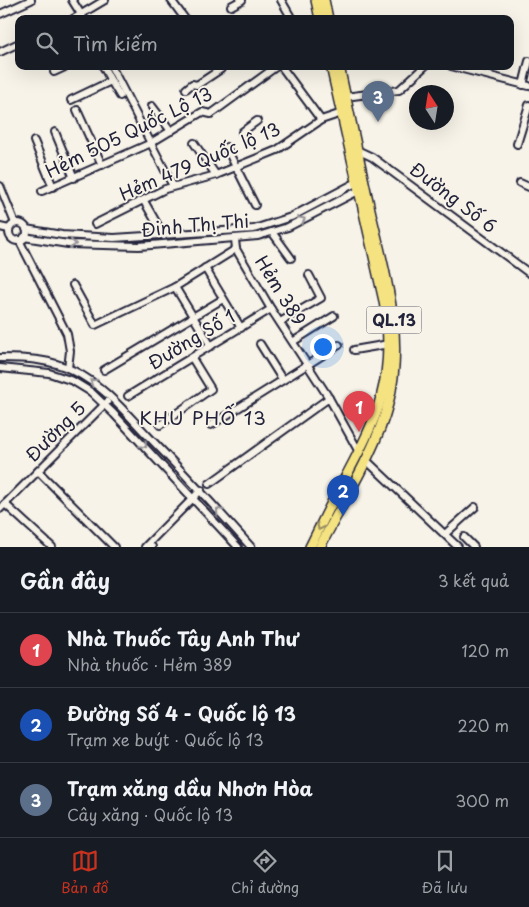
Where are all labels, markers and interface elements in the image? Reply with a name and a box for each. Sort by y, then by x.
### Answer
search box [15,15,514,70]
icon: search [33,29,61,57]
text: Tìm kiếm [73,29,158,57]
street label: Hẻm 505 Quốc Lộ 13 [40,79,216,184]
pin: 3 [362,81,394,122]
north arrow [409,85,454,130]
street label: Hẻm 479 Quốc lộ 13 [115,114,284,207]
street label: Đường Số 6 [405,155,503,239]
street label: Đinh Thị Thi [140,206,250,243]
one-way arrow [296,216,305,226]
one-way arrow [69,238,77,249]
street label: Hẻm 389 [249,250,313,330]
street label: Đường Số 1 [142,302,240,375]
road number: QL.13 [366,306,422,334]
your location [310,334,336,360]
one-way arrow [89,379,99,388]
pin: 1 [343,391,375,432]
street label: Đường 5 [19,395,91,467]
district label: KHU PHỐ 13 [139,403,267,431]
one-way arrow [138,440,147,449]
pin: 2 [327,475,359,516]
one-way arrow [216,507,225,516]
one-way arrow [316,521,326,530]
text: Gần đây [20,564,110,596]
text: 3 kết quả [438,568,509,592]
text: Nhà Thuốc Tây Anh Thư [67,624,299,652]
text: 1 [32,638,40,662]
text: 120 m [462,638,509,662]
text: Nhà thuốc · Hẻm 389 [67,652,232,676]
text: Đường Số 4 - Quốc lộ 13 [67,699,296,727]
text: 2 [30,713,42,737]
text: 220 m [458,713,509,737]
text: Trạm xe buýt · Quốc lộ 13 [67,727,264,751]
text: Trạm xăng dầu Nhơn Hòa [67,774,313,802]
text: 3 [31,788,41,812]
text: 300 m [455,788,509,812]
text: Cây xăng · Quốc lộ 13 [67,802,233,826]
tab: Bản đồ [61,847,108,898]
tab: Chỉ đường [231,847,299,898]
tab: Đã lưu [422,847,468,898]

